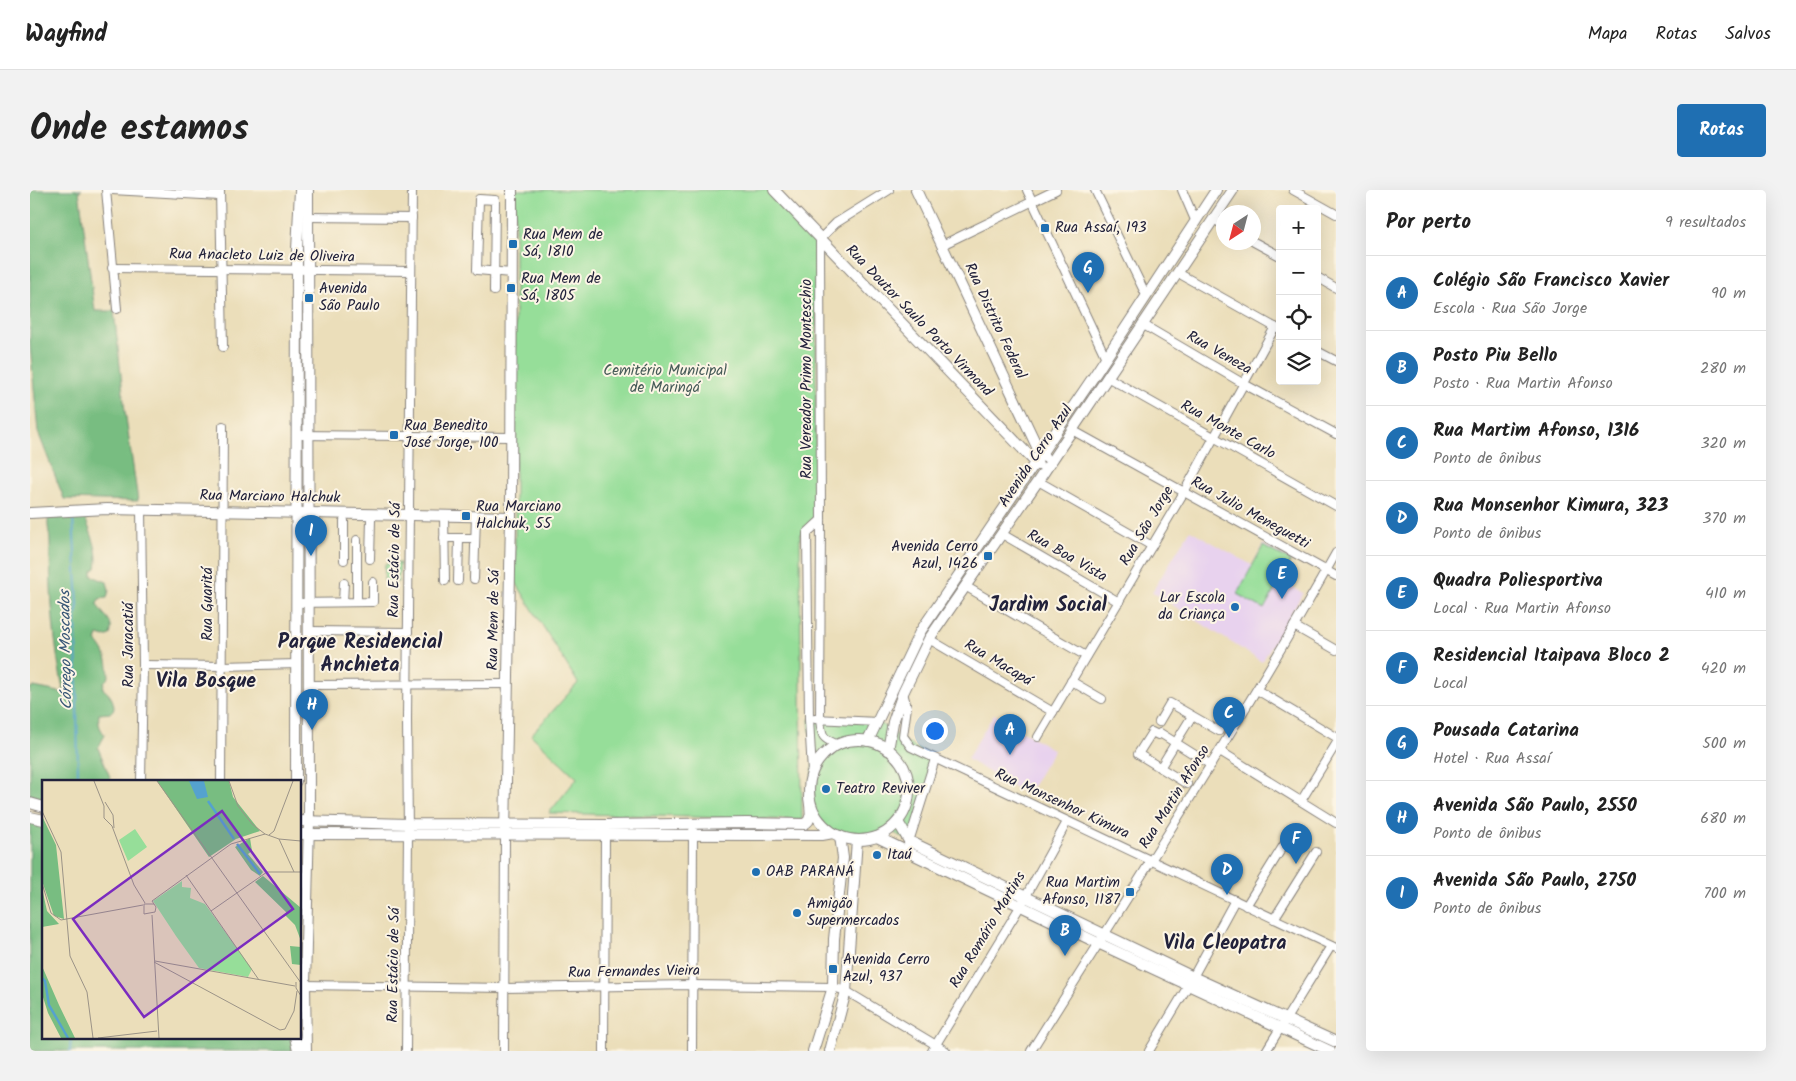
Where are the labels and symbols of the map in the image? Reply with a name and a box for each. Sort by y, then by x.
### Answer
north arrow [1216,205,1261,250]
place label: Rua Assaí, 193 [1055,216,1147,240]
marker: Rua Assaí, 193 [1039,222,1051,234]
place label: Rua Mem de Sá, 1810 [523,223,603,264]
marker: Rua Mem de Sá, 1810 [507,238,519,250]
street label: Rua Doutor Saulo Porto Virmond [839,239,999,403]
street label: Rua Anacleto Luiz de Oliveira [169,242,355,270]
pin: G [1072,252,1104,293]
street label: Rua Distrito Federal [957,259,1033,384]
place label: Rua Mem de Sá, 1805 [521,267,601,308]
place label: Avenida São Paulo [319,277,380,318]
street label: Rua Vereador Primo Monteschio [795,279,819,479]
marker: Rua Mem de Sá, 1805 [505,282,517,294]
marker: Avenida São Paulo [303,292,315,304]
street label: Rua Veneza [1182,325,1256,381]
park label: Cemitério Municipal de Maringá [603,359,727,400]
street label: Rua Monte Carlo [1176,394,1280,466]
street label: Avenida Cerro Azul [993,400,1080,512]
place label: Rua Benedito José Jorge, 100 [404,414,499,455]
marker: Rua Benedito José Jorge, 100 [388,429,400,441]
street label: Rua Julio Meneguetti [1186,470,1315,556]
street label: Rua São Jorge [1114,481,1180,571]
street label: Rua Marciano Halchuk [199,484,341,510]
place label: Rua Marciano Halchuk, 55 [476,495,561,536]
street label: Rua Estácio de Sá [382,500,408,618]
marker: Rua Marciano Halchuk, 55 [460,510,472,522]
pin: I [295,515,327,556]
street label: Rua Boa Vista [1022,523,1112,589]
place label: Avenida Cerro Azul, 1426 [891,535,978,576]
marker: Avenida Cerro Azul, 1426 [982,550,994,562]
pin: E [1266,558,1298,599]
street label: Rua Guaritá [196,565,220,641]
street label: Rua Mem de Sá [481,567,507,671]
place label: Lar Escola da Criança [1158,586,1225,627]
water label: Córrego Moscados [52,588,80,710]
district label: Jardim Social [989,590,1108,622]
street label: Rua Jaracatiá [117,600,141,688]
marker: Lar Escola da Criança [1229,601,1241,613]
district label: Parque Residencial Anchieta [278,627,443,682]
street label: Rua Macapá [959,633,1038,694]
district label: Vila Bosque [156,666,256,698]
pin: H [296,689,328,730]
pin: C [1213,697,1245,738]
pin: A [994,714,1026,755]
your location [922,718,948,744]
street label: Rua Martin Afonso [1133,740,1217,854]
street label: Rua Monsenhor Kimura [991,762,1133,846]
place label: Teatro Reviver [836,777,926,801]
inset map [42,780,301,1038]
marker: Teatro Reviver [820,783,832,795]
pin: F [1280,823,1312,864]
place label: Itaú [887,843,912,867]
marker: Itaú [871,849,883,861]
pin: D [1211,854,1243,895]
place label: OAB PARANÁ [766,860,854,884]
marker: OAB PARANÁ [750,866,762,878]
street label: Rua Romário Martins [944,866,1033,993]
place label: Rua Martim Afonso, 1187 [1042,871,1121,912]
marker: Rua Martim Afonso, 1187 [1124,886,1136,898]
place label: Amigão Supermercados [807,892,900,933]
street label: Rua Estácio de Sá [381,905,407,1023]
marker: Amigão Supermercados [791,907,803,919]
pin: B [1049,915,1081,956]
district label: Vila Cleopatra [1163,928,1287,960]
place label: Avenida Cerro Azul, 937 [843,948,930,989]
street label: Rua Fernandes Vieira [568,959,700,985]
marker: Avenida Cerro Azul, 937 [827,963,839,975]

